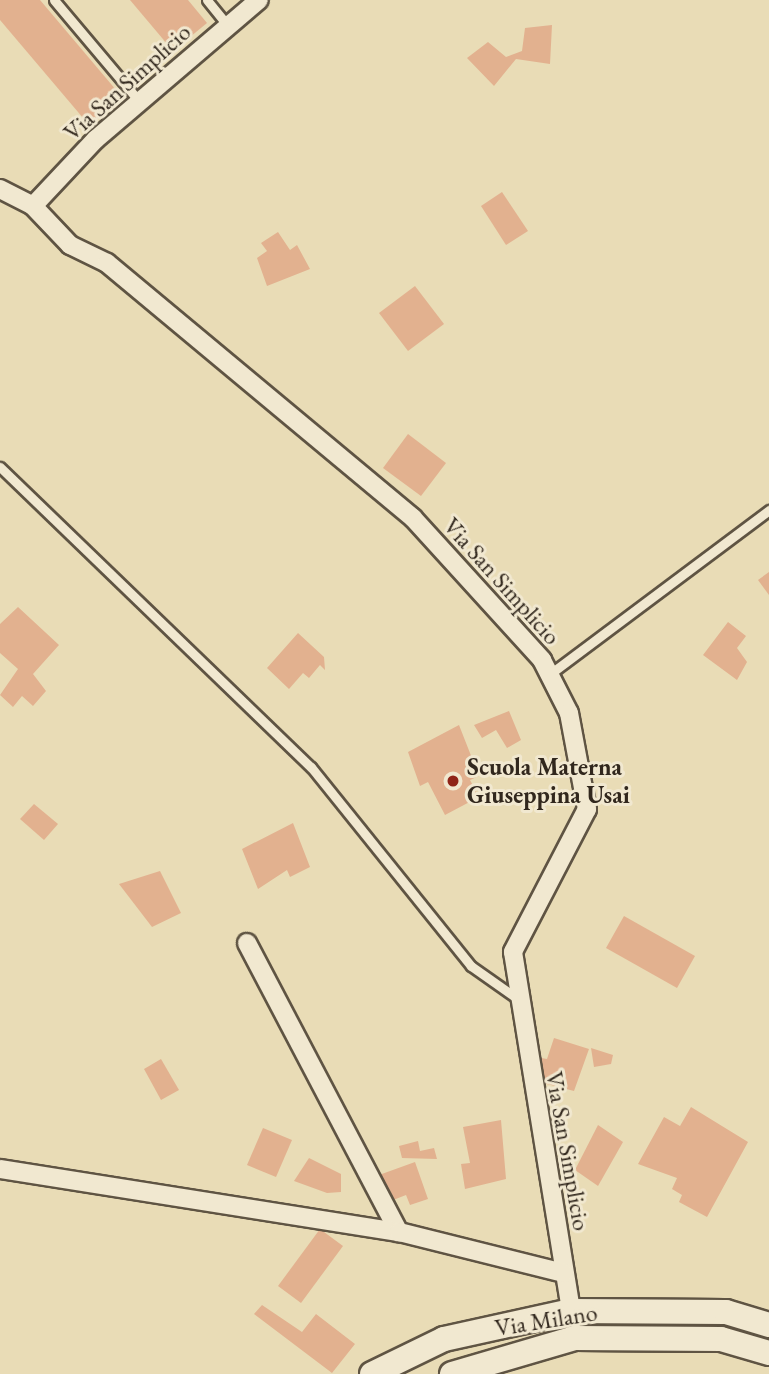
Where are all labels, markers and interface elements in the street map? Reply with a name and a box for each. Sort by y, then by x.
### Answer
street label: Via San Simplicio [58,17,196,147]
street label: Via San Simplicio [437,512,567,650]
place label: Scuola Materna Giuseppina Usai [467,753,630,809]
marker: Scuola Materna Giuseppina Usai [445,773,461,789]
street label: Via San Simplicio [540,1069,596,1233]
street label: Via Milano [493,1298,599,1342]

